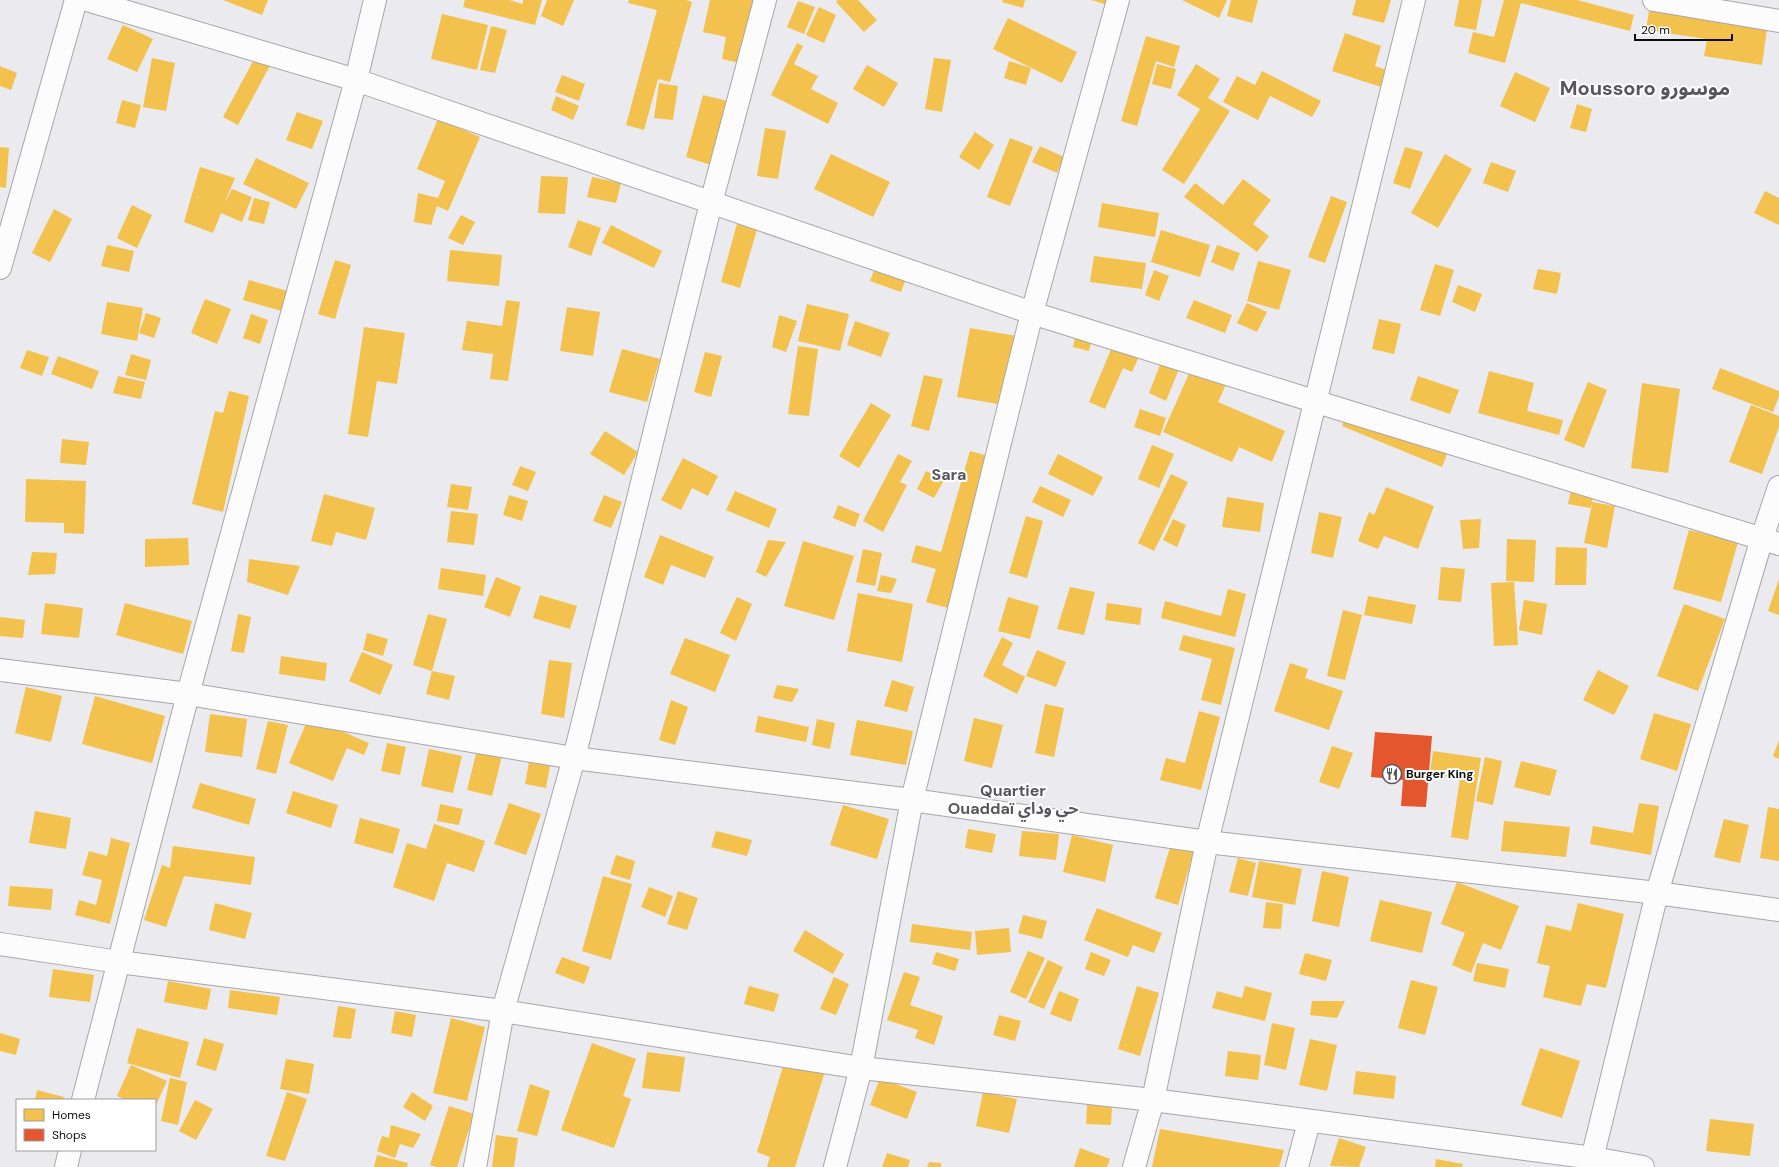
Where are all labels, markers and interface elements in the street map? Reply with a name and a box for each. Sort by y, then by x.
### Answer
scale bar [1635,16,1732,42]
text: 20 m [1641,22,1670,38]
district label: Moussoro موسورو [1560,75,1730,101]
district label: Sara [932,464,966,485]
restaurant icon: Burger King [1381,763,1403,785]
place label: Burger King [1406,766,1473,782]
district label: Quartier Ouaddaï حي وداي [948,780,1078,821]
legend [16,1099,156,1151]
text: Homes [52,1107,91,1123]
text: Shops [52,1127,87,1143]

